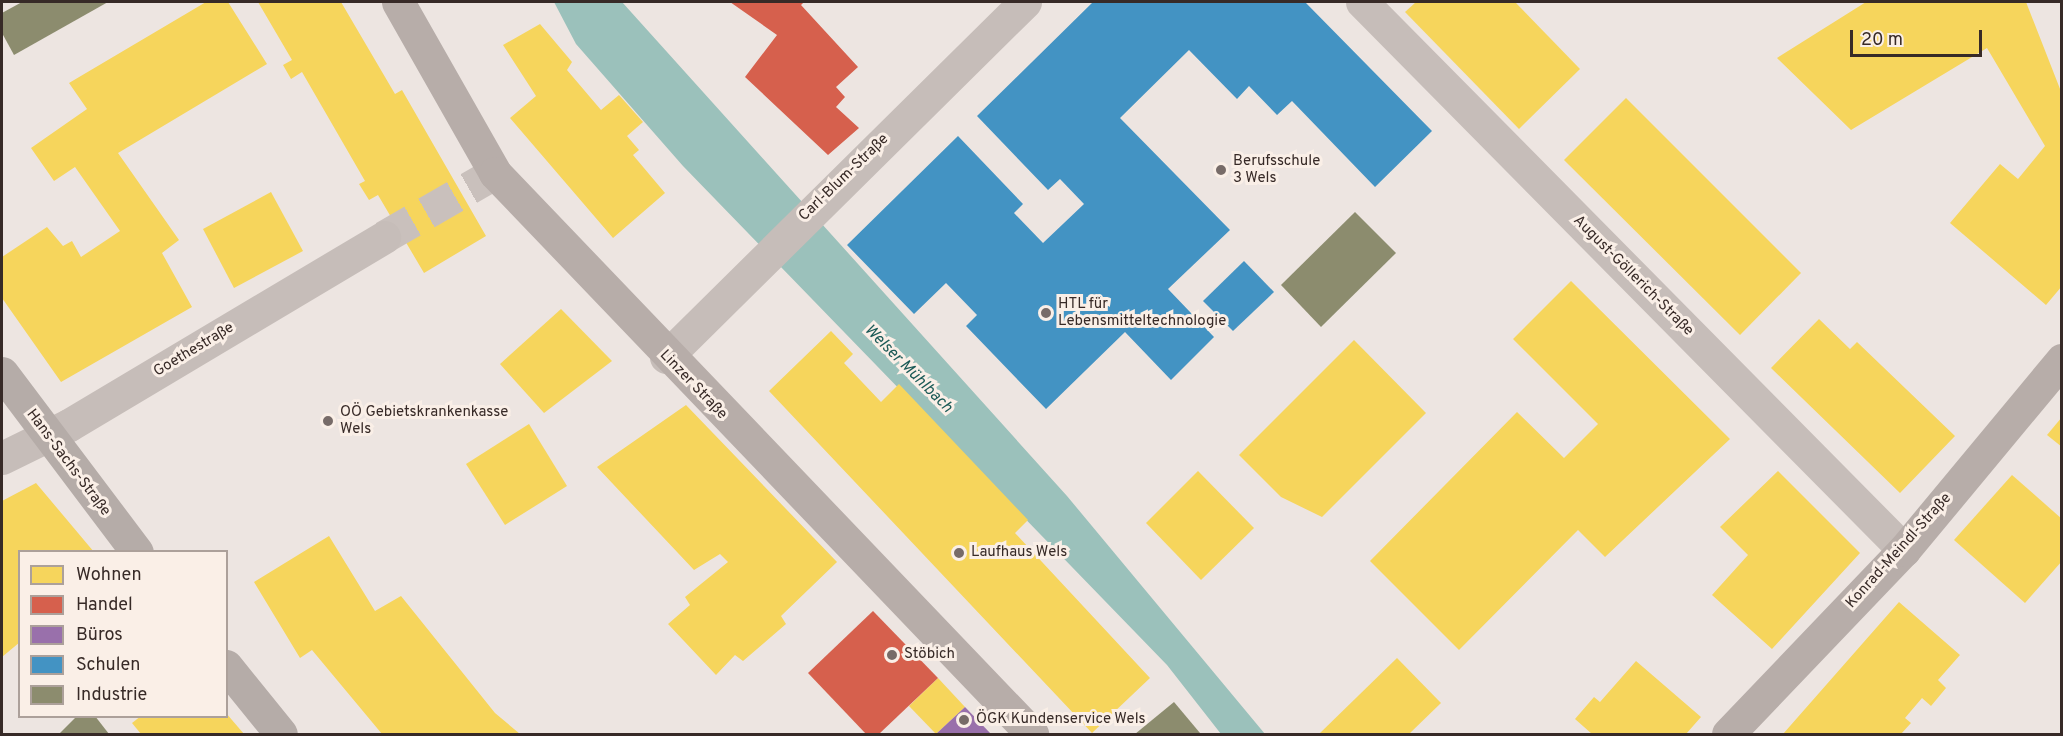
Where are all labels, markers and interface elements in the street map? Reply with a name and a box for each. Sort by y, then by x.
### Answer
scale bar [1853,18,1985,56]
text: 20 m [1861,29,1903,52]
street label: Carl-Blum-Straße [795,131,893,225]
place label: Berufsschule 3 Wels [1233,152,1320,187]
marker: Berufsschule 3 Wels [1214,163,1228,177]
street label: August-Göllerich-Straße [1569,212,1697,340]
place label: HTL für Lebensmitteltechnologie [1058,295,1226,330]
marker: HTL für Lebensmitteltechnologie [1039,306,1053,320]
street label: Goethestraße [151,319,237,381]
water label: Welser Mühlbach [860,321,956,417]
street label: Linzer Straße [656,347,730,423]
place label: OÖ Gebietskrankenkasse Wels [340,403,508,438]
street label: Hans-Sachs-Straße [22,406,114,520]
marker: OÖ Gebietskrankenkasse Wels [321,414,335,428]
street label: Konrad-Meindl-Straße [1843,490,1955,612]
place label: Laufhaus Wels [971,544,1067,562]
marker: Laufhaus Wels [952,546,966,560]
legend [18,550,228,718]
text: Wohnen [76,564,142,587]
text: Handel [76,594,133,617]
text: Büros [76,624,123,647]
place label: Stöbich [904,646,955,664]
marker: Stöbich [885,648,899,662]
text: Schulen [76,654,140,677]
text: Industrie [76,684,147,707]
place label: ÖGK Kundenservice Wels [976,711,1146,729]
marker: ÖGK Kundenservice Wels [957,713,971,727]

